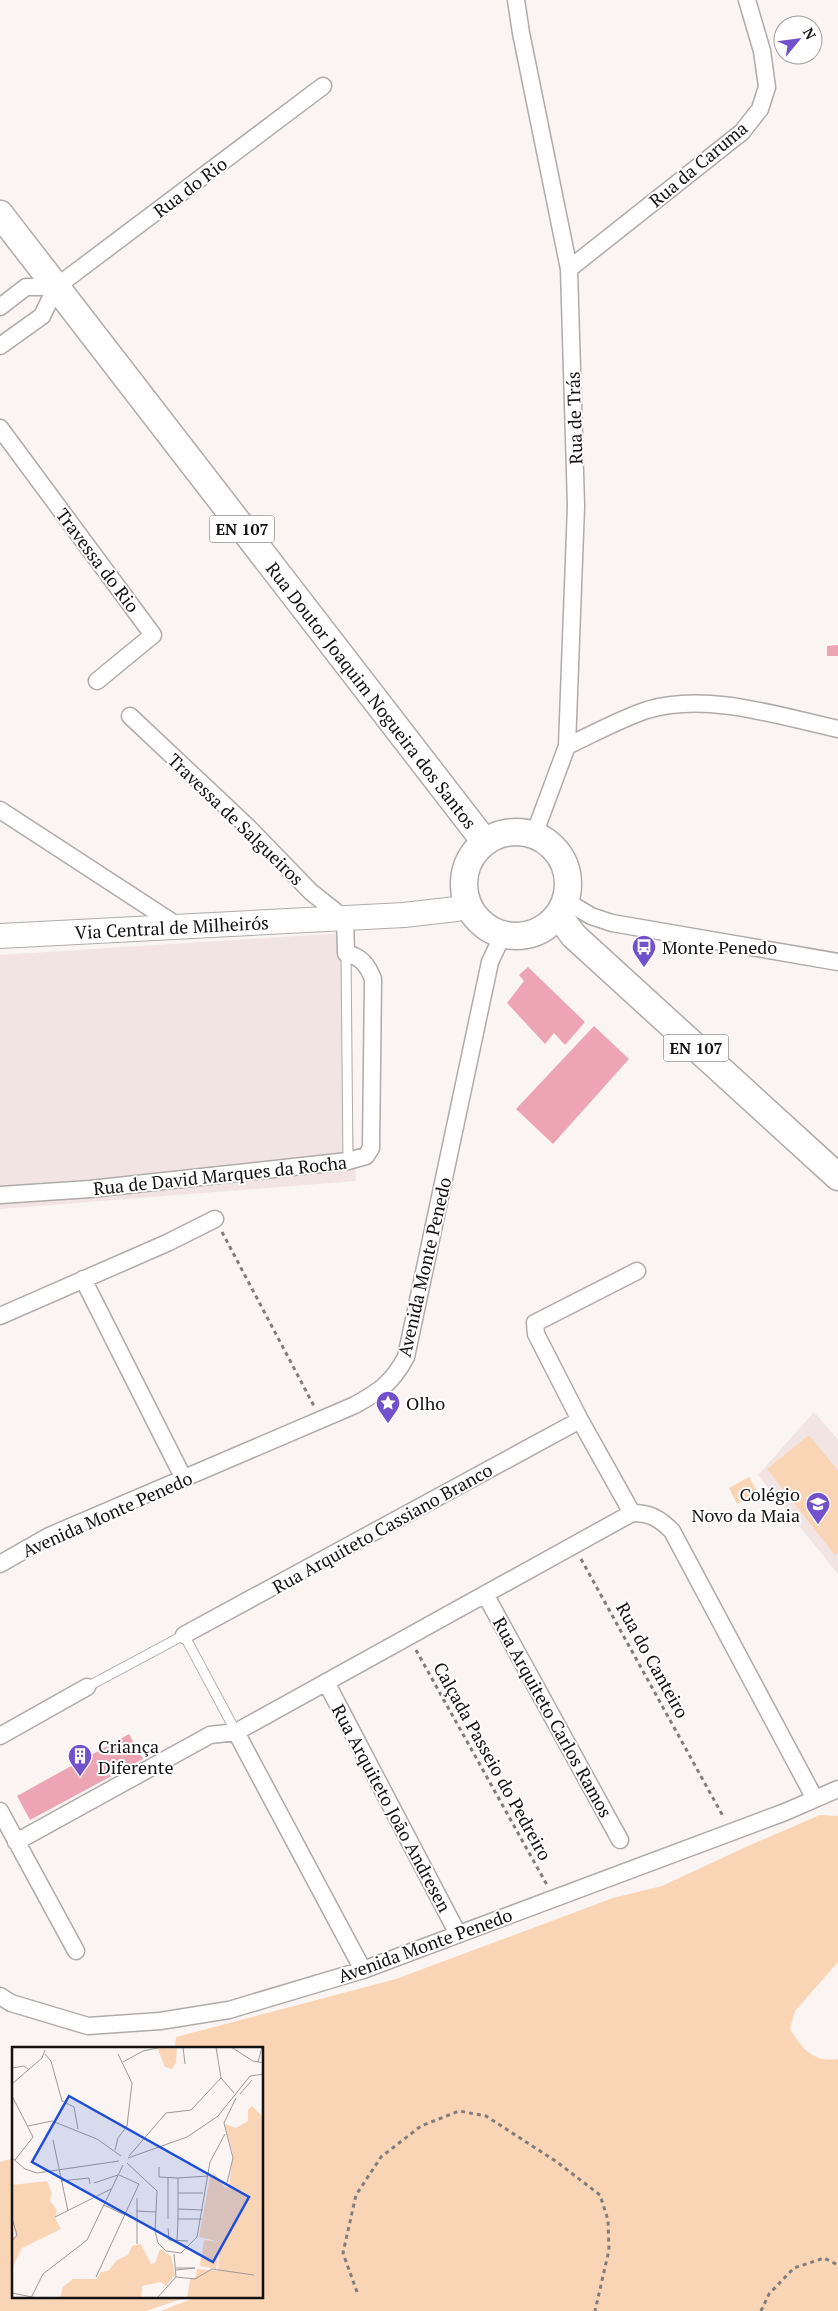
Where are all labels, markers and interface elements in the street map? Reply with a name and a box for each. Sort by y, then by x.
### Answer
north arrow [773,15,823,65]
text: N [799,24,821,43]
street label: Rua da Caruma [644,116,752,212]
street label: Rua do Rio [148,151,232,223]
street label: Rua de Trás [560,371,588,465]
street label: Travessa do Rio [51,503,145,617]
road number: EN 107 [210,516,274,542]
street label: Rua Doutor Joaquim Nogueira dos Santos [261,557,482,834]
street label: Travessa de Salgueiros [163,748,309,890]
street label: Via Central de Milheirós [74,910,269,944]
bus stop icon: Monte Penedo [631,934,657,968]
place label: Monte Penedo [662,935,777,959]
road number: EN 107 [664,1034,728,1062]
street label: Rua de David Marques da Rocha [92,1150,348,1200]
street label: Avenida Monte Penedo [392,1175,456,1359]
place icon: Olho [375,1390,401,1424]
place label: Olho [406,1391,445,1415]
street label: Rua Arquiteto Cassiano Branco [268,1457,496,1599]
street label: Avenida Monte Penedo [18,1466,196,1562]
place label: Colégio Novo da Maia [691,1482,800,1527]
school or university icon: Colégio Novo da Maia [805,1491,831,1525]
street label: Rua do Canteiro [611,1598,695,1722]
street label: Rua Arquiteto Carlos Ramos [488,1613,618,1821]
street label: Calçada Passeio do Pedreiro [428,1658,558,1864]
street label: Rua Arquiteto João Andresen [327,1700,457,1916]
place label: Criança Diferente [98,1734,173,1779]
building icon: Criança Diferente [67,1743,93,1777]
street label: Avenida Monte Penedo [335,1902,515,1988]
inset map [12,2047,264,2298]

